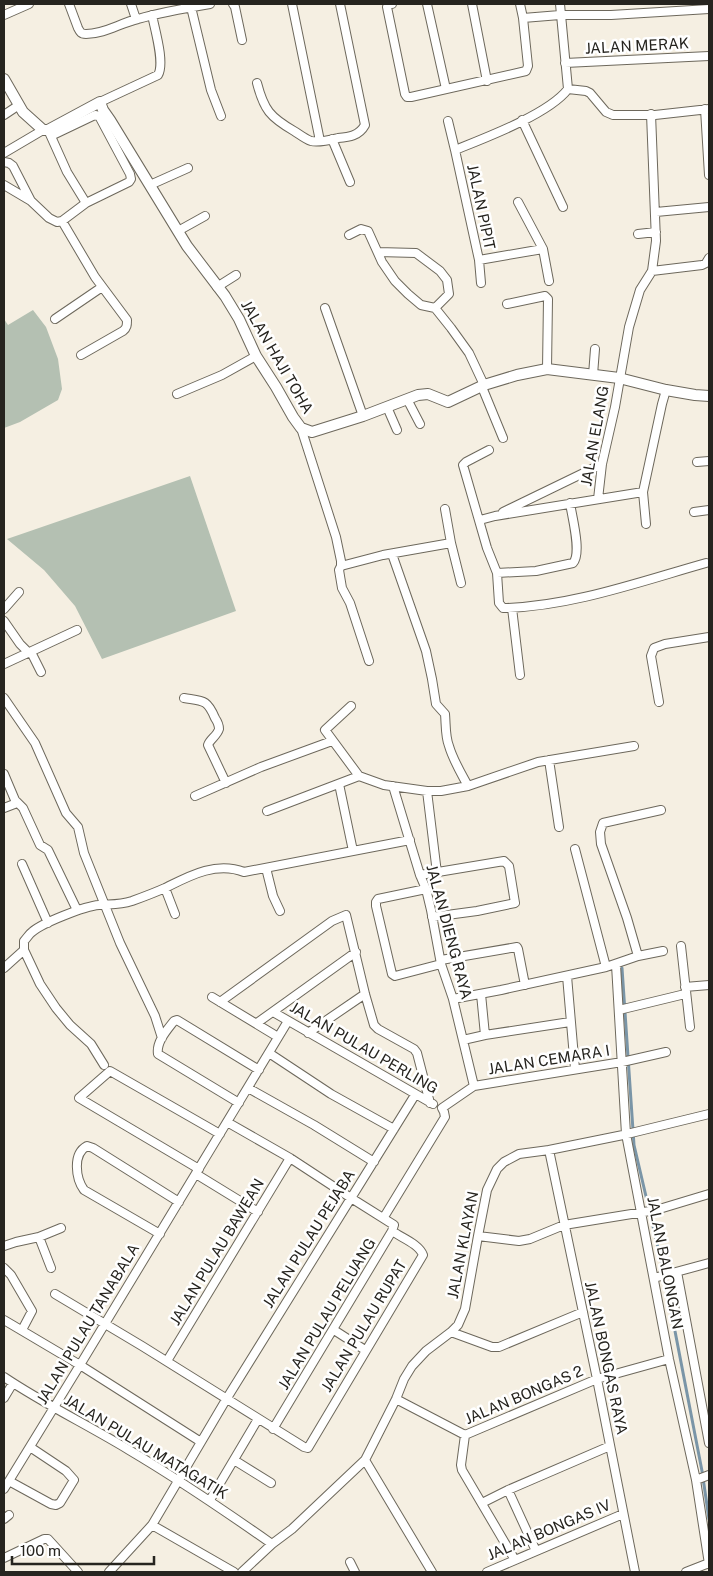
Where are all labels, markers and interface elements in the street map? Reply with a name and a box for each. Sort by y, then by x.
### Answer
street label: JALAN MERAK [584,34,689,57]
street label: JALAN PIPIT [464,163,499,251]
street label: JALAN HAJI TOHA [238,297,317,417]
street label: JALAN ELANG [577,384,612,487]
street label: JALAN DIENG RAYA [423,863,476,1001]
street label: JALAN PULAU PERLING [287,998,441,1097]
street label: JALAN CEMARA I [487,1042,611,1078]
street label: JALAN PULAU PEJABA [259,1166,358,1311]
street label: JALAN PULAU BAWEAN [166,1175,267,1328]
street label: JALAN KLAYAN [444,1190,481,1300]
street label: JALAN BALONGAN [644,1195,687,1331]
street label: JALAN PULAU PELUANG [275,1235,379,1393]
street label: JALAN PULAU TANABALA [33,1240,142,1407]
street label: JALAN PULAU RUPAT [317,1257,410,1395]
street label: JALAN BONGAS RAYA [582,1280,631,1436]
street label: JALAN BONGAS 2 [462,1362,586,1427]
street label: JALAN PULAU MATAGATIK [61,1391,231,1502]
street label: JALAN BONGAS IV [485,1496,613,1563]
scale bar [12,1534,155,1566]
text: 100 m [20,1542,61,1559]

